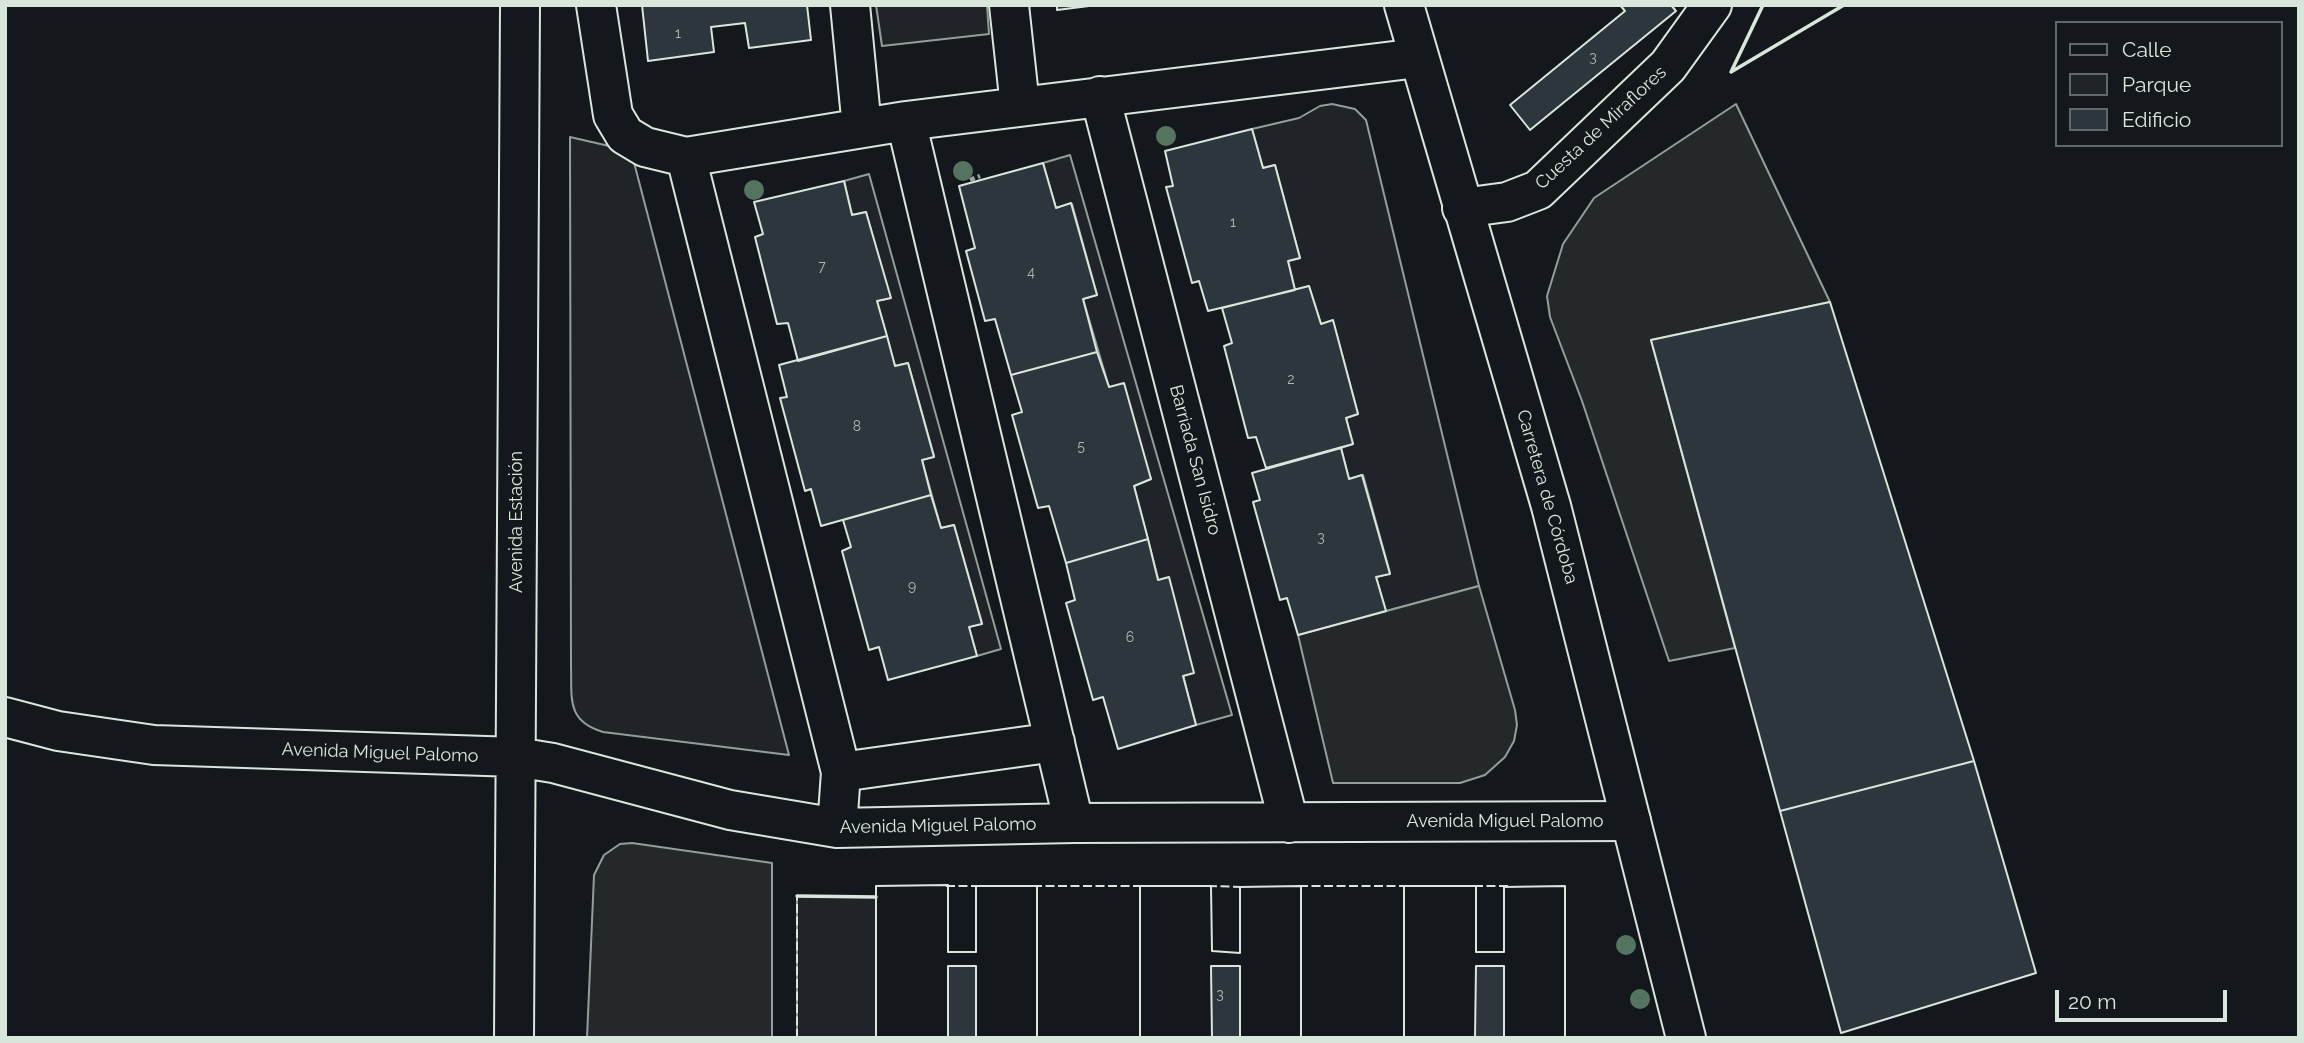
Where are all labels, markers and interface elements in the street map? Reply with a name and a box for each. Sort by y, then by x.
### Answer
legend [2056,21,2283,147]
house number: 1 [675,26,681,42]
text: Calle [2122,37,2172,62]
house number: 3 [1589,50,1597,66]
street label: Cuesta de Miraflores [1531,62,1671,194]
text: Parque [2122,72,2191,97]
text: Edificio [2122,107,2191,132]
house number: 1 [1230,215,1236,231]
house number: 7 [818,259,826,275]
house number: 4 [1027,265,1035,281]
house number: 2 [1287,372,1295,388]
street label: Barriada San Isidro [1165,383,1225,537]
street label: Carretera de Córdoba [1512,407,1582,587]
house number: 8 [853,419,861,435]
house number: 5 [1077,439,1085,455]
street label: Avenida Estación [506,451,528,593]
house number: 3 [1317,530,1325,546]
house number: 9 [908,579,916,595]
house number: 6 [1126,630,1134,646]
street label: Avenida Miguel Palomo [281,739,479,767]
street label: Avenida Miguel Palomo [1407,811,1603,833]
street label: Avenida Miguel Palomo [839,813,1037,839]
scale bar [2059,976,2230,1020]
house number: 3 [1216,987,1224,1003]
text: 20 m [2068,989,2116,1014]

